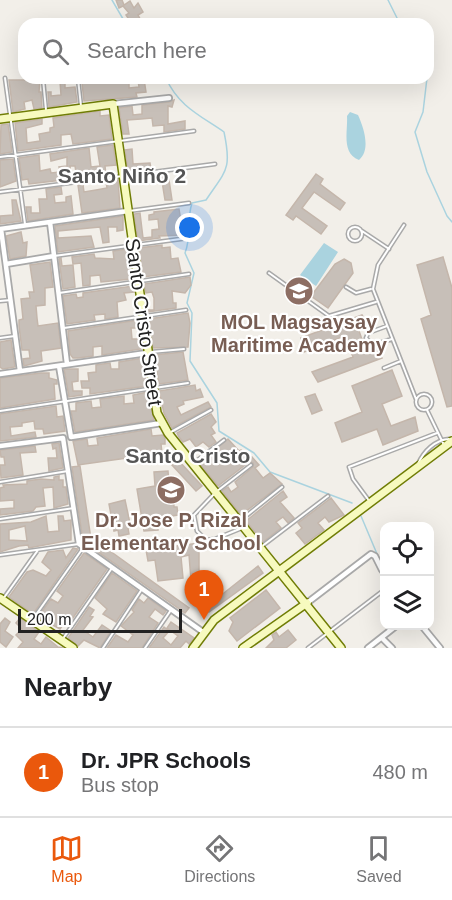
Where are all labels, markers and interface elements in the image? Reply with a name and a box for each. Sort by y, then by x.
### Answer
search box [18,18,434,84]
icon: search [39,35,72,68]
text: Search here [87,38,207,63]
district label: Santo Niño 2 [58,164,186,187]
your location [175,213,204,242]
street label: Santo Cristo Street [121,237,167,408]
school or university icon: MOL Magsaysay Maritime Academy [283,275,315,307]
place label: MOL Magsaysay Maritime Academy [211,311,388,356]
district label: Santo Cristo [126,444,250,467]
school or university icon: Dr. Jose P. Rizal Elementary School [155,474,187,506]
place label: Dr. Jose P. Rizal Elementary School [81,509,261,554]
map controls [380,522,434,630]
button: locate [380,522,434,576]
pin: 1 [184,570,224,620]
button: layers [380,576,434,630]
scale bar [18,606,182,634]
text: 200 m [27,611,71,628]
text: Nearby [24,672,112,702]
text: Dr. JPR Schools [81,748,251,773]
text: 1 [38,761,49,783]
text: 480 m [372,761,428,783]
text: Bus stop [81,774,159,796]
tab: Map [50,832,83,886]
tab: Directions [184,832,255,886]
tab: Saved [356,832,402,886]

